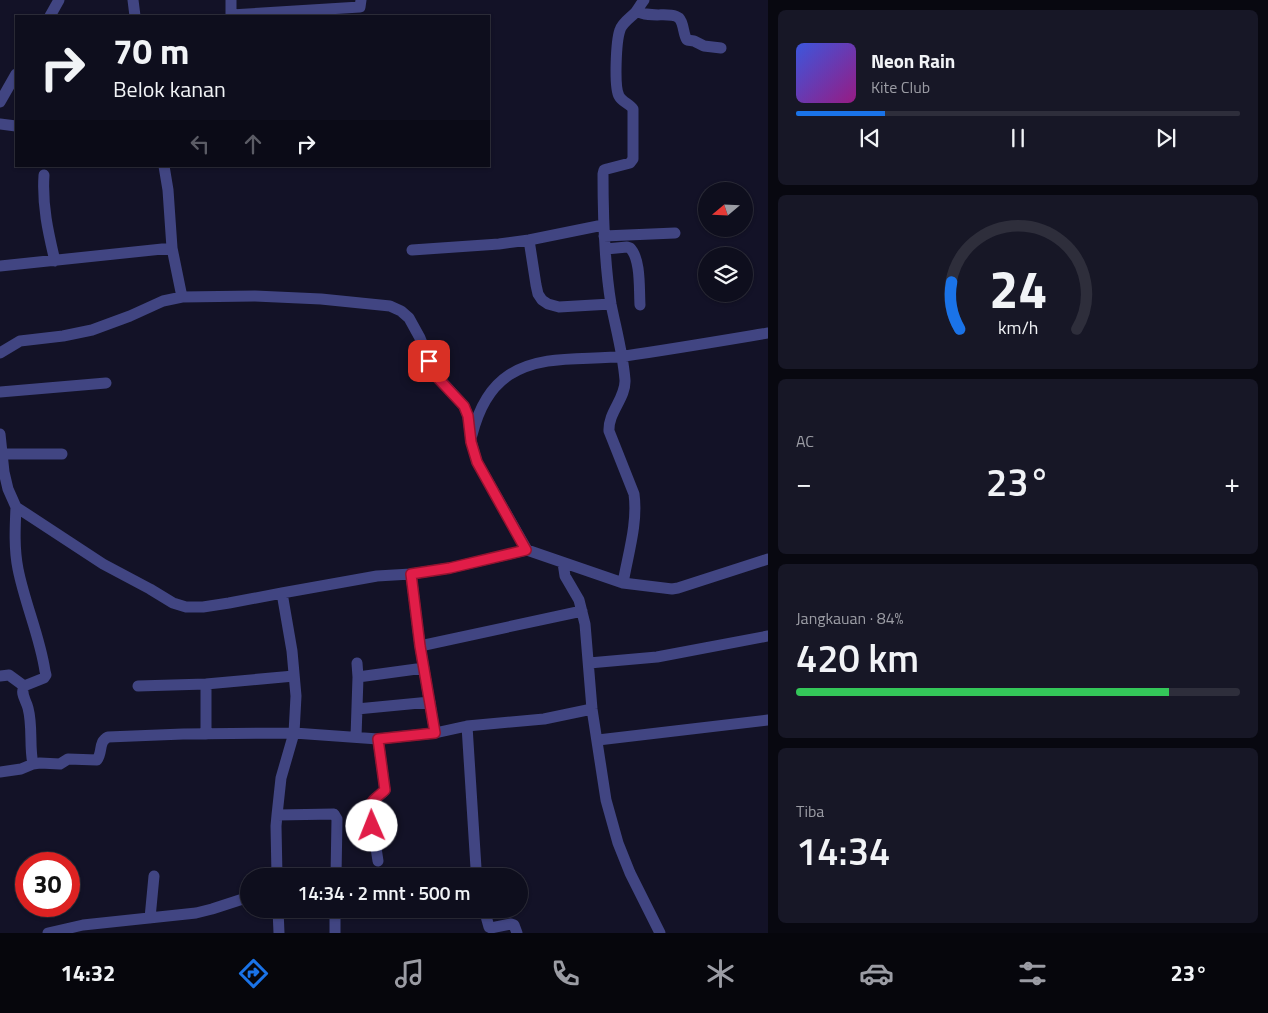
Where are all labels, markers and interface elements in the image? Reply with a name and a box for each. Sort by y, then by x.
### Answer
text: 70 m [113,24,189,78]
icon: right [30,35,95,100]
text: Neon Rain [871,46,955,75]
text: Belok kanan [113,72,226,106]
text: Kite Club [871,75,930,99]
icon: previous [856,124,884,152]
icon: pause [1004,124,1032,152]
icon: next [1152,124,1180,152]
icon: left [186,130,214,158]
icon: ahead [239,130,267,158]
icon: right [292,130,320,158]
north arrow [698,182,752,238]
map controls [698,182,753,302]
button: layers [698,247,753,302]
text: 24 [989,249,1047,328]
text: km/h [998,314,1038,341]
pin [408,340,450,382]
icon: arrive [415,347,443,375]
text: AC [796,429,814,453]
text: 23° [986,453,1050,511]
text: − [796,461,812,504]
text: + [1224,461,1240,504]
text: Jangkauan · 84% [796,606,904,630]
text: 420 km [796,629,919,687]
position arrow [345,799,397,851]
text: Tiba [796,799,824,823]
text: 14:34 [796,822,890,880]
speed limit sign: 30 [15,852,80,917]
text: 14:34 · 2 mnt · 500 m [298,878,470,907]
text: 14:32 [60,956,115,990]
icon: directions [236,956,271,991]
icon: music [392,956,427,991]
icon: phone [548,956,583,991]
icon: climate [703,956,738,991]
icon: car [859,956,894,991]
icon: filters [1015,956,1050,991]
text: 23° [1171,956,1208,990]

